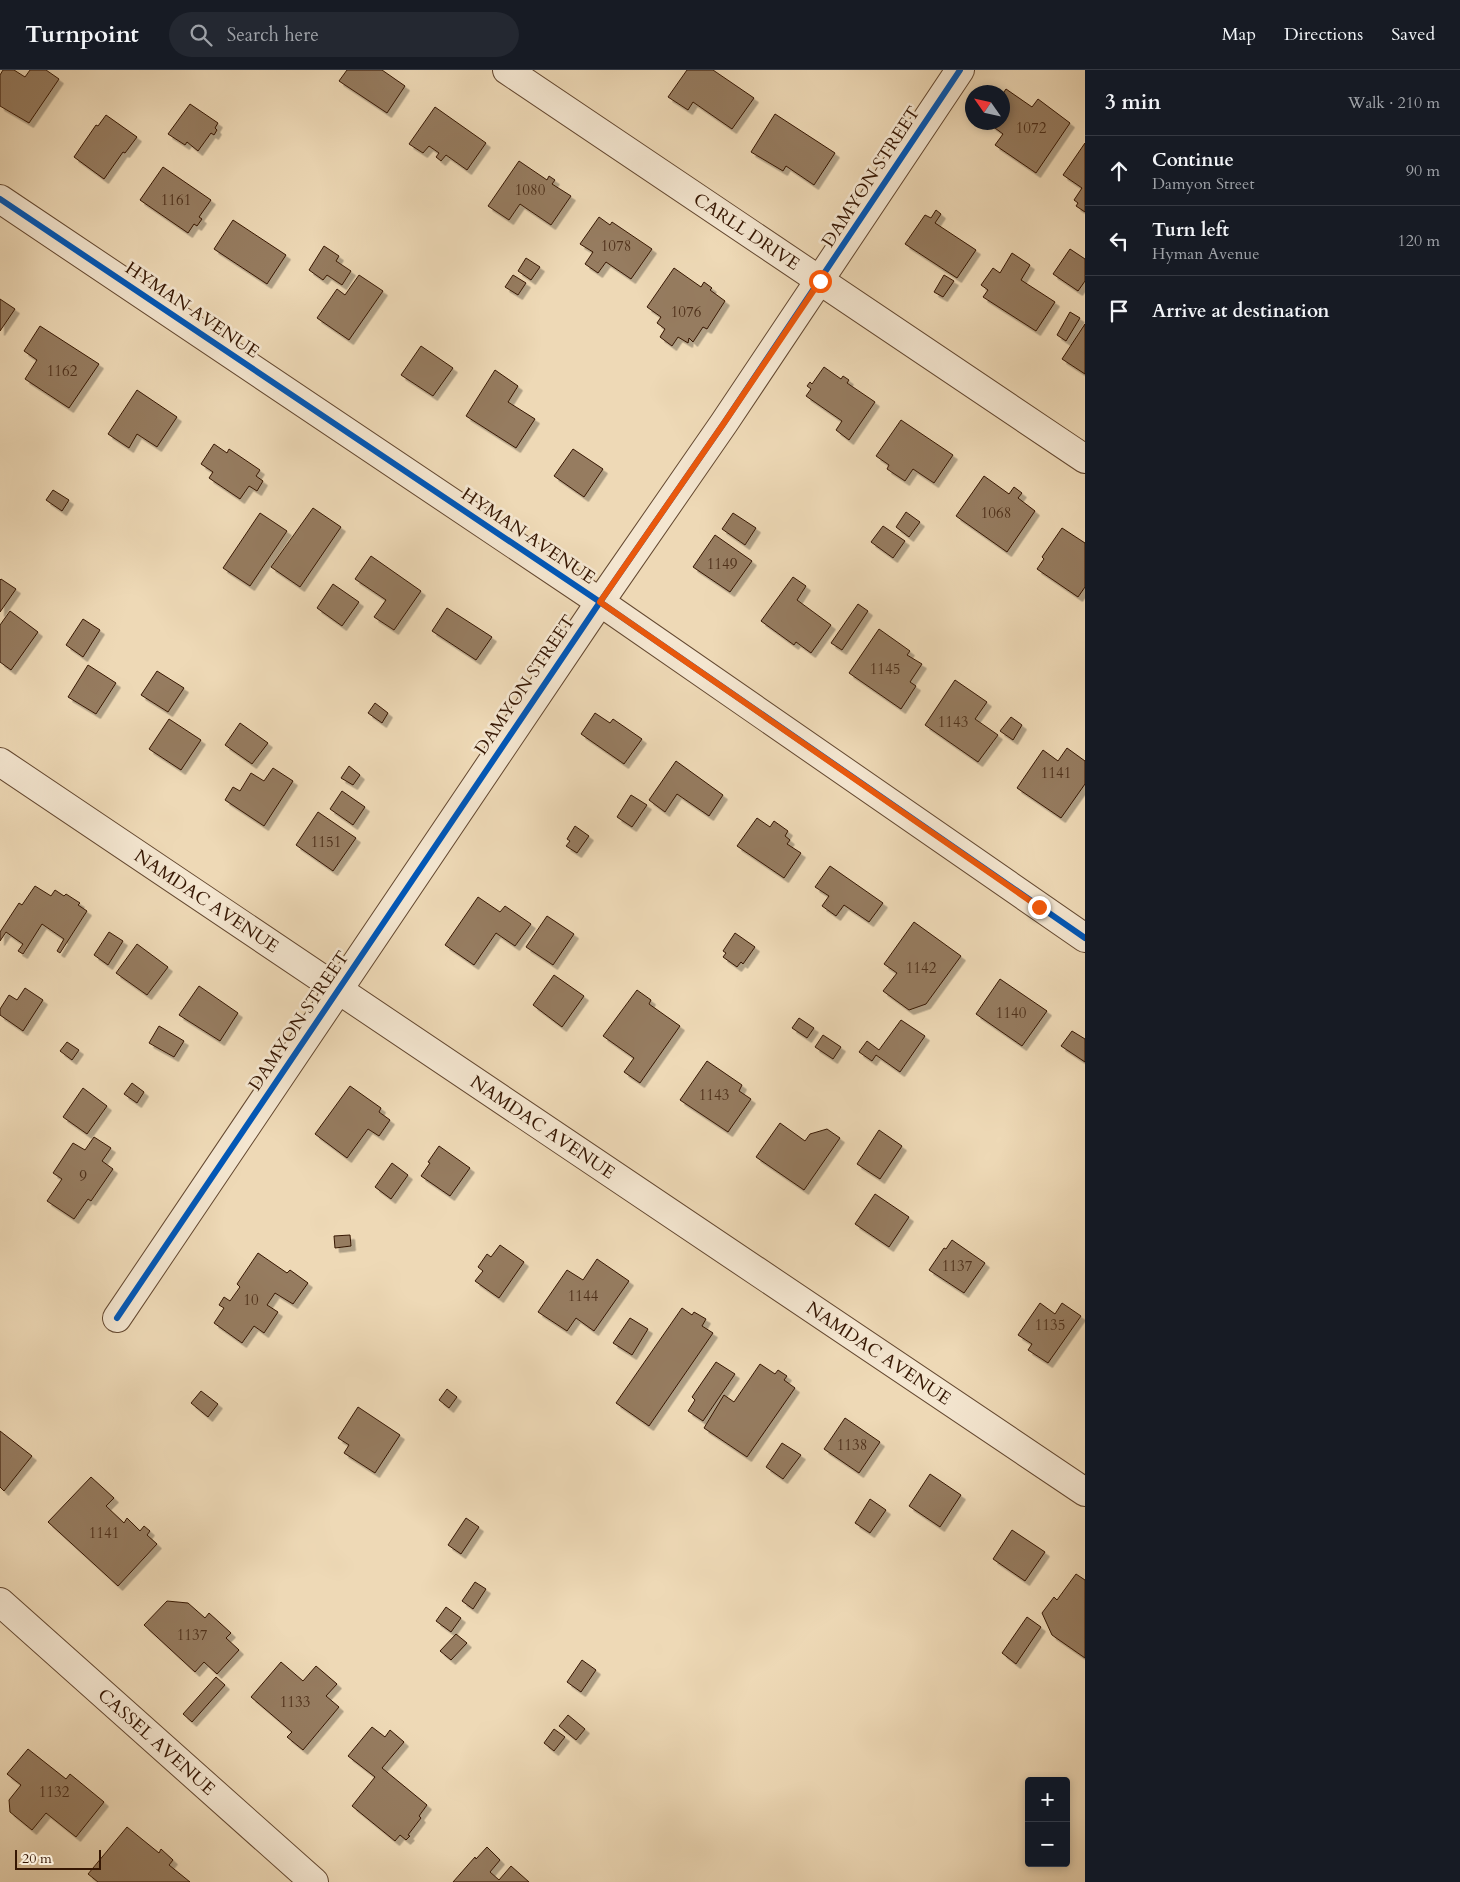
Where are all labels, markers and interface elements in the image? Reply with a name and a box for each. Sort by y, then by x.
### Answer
search box [169,12,519,57]
text: Turnpoint [25,18,139,51]
icon: search [187,21,215,49]
text: Search here [227,22,319,48]
text: Map [1222,22,1256,47]
text: Directions [1284,22,1363,47]
text: Saved [1391,22,1435,47]
north arrow [965,85,1010,130]
text: 3 min [1105,88,1161,117]
text: Walk · 210 m [1348,92,1440,114]
street label: DAMYON STREET [816,102,926,252]
house number: 1072 [1016,118,1047,138]
text: Continue [1152,147,1234,173]
icon: ahead [1105,157,1133,185]
text: 90 m [1406,160,1440,182]
text: Damyon Street [1152,173,1254,195]
house number: 1080 [515,180,546,200]
street label: CARLL DRIVE [689,187,805,276]
house number: 1161 [161,190,191,210]
text: Turn left [1152,217,1229,243]
icon: left [1105,227,1133,255]
text: 120 m [1398,230,1440,252]
house number: 1078 [601,236,631,256]
text: Hyman Avenue [1152,243,1260,265]
street label: HYMAN AVENUE [120,256,264,364]
route start [809,270,832,293]
icon: arrive [1105,297,1133,325]
text: Arrive at destination [1152,298,1329,324]
house number: 1076 [671,302,702,322]
house number: 1162 [47,361,78,381]
street label: HYMAN AVENUE [456,482,600,590]
house number: 1068 [981,503,1011,523]
house number: 1149 [707,554,738,574]
street label: DAMYON STREET [469,610,581,760]
house number: 1145 [870,659,900,679]
house number: 1143 [938,712,968,732]
house number: 1141 [1041,763,1071,783]
house number: 1151 [311,832,341,852]
street label: NAMDAC AVENUE [129,843,284,959]
route end [1028,896,1051,919]
street label: DAMYON STREET [243,946,355,1096]
house number: 1142 [906,958,937,978]
house number: 1140 [996,1003,1027,1023]
street label: NAMDAC AVENUE [465,1069,620,1185]
house number: 1143 [699,1085,729,1105]
house number: 9 [79,1166,87,1186]
house number: 1137 [942,1256,973,1276]
house number: 1144 [568,1286,599,1306]
house number: 10 [243,1290,259,1310]
street label: NAMDAC AVENUE [801,1295,956,1411]
house number: 1135 [1035,1315,1065,1335]
house number: 1138 [837,1435,867,1455]
house number: 1141 [89,1523,119,1543]
house number: 1137 [177,1625,208,1645]
street label: CASSEL AVENUE [93,1683,221,1801]
house number: 1133 [280,1692,310,1712]
map controls [1025,1777,1070,1867]
button: + [1025,1777,1070,1822]
house number: 1132 [39,1782,70,1802]
button: − [1025,1822,1070,1867]
scale bar [15,1847,101,1870]
text: 20 m [22,1849,52,1868]

